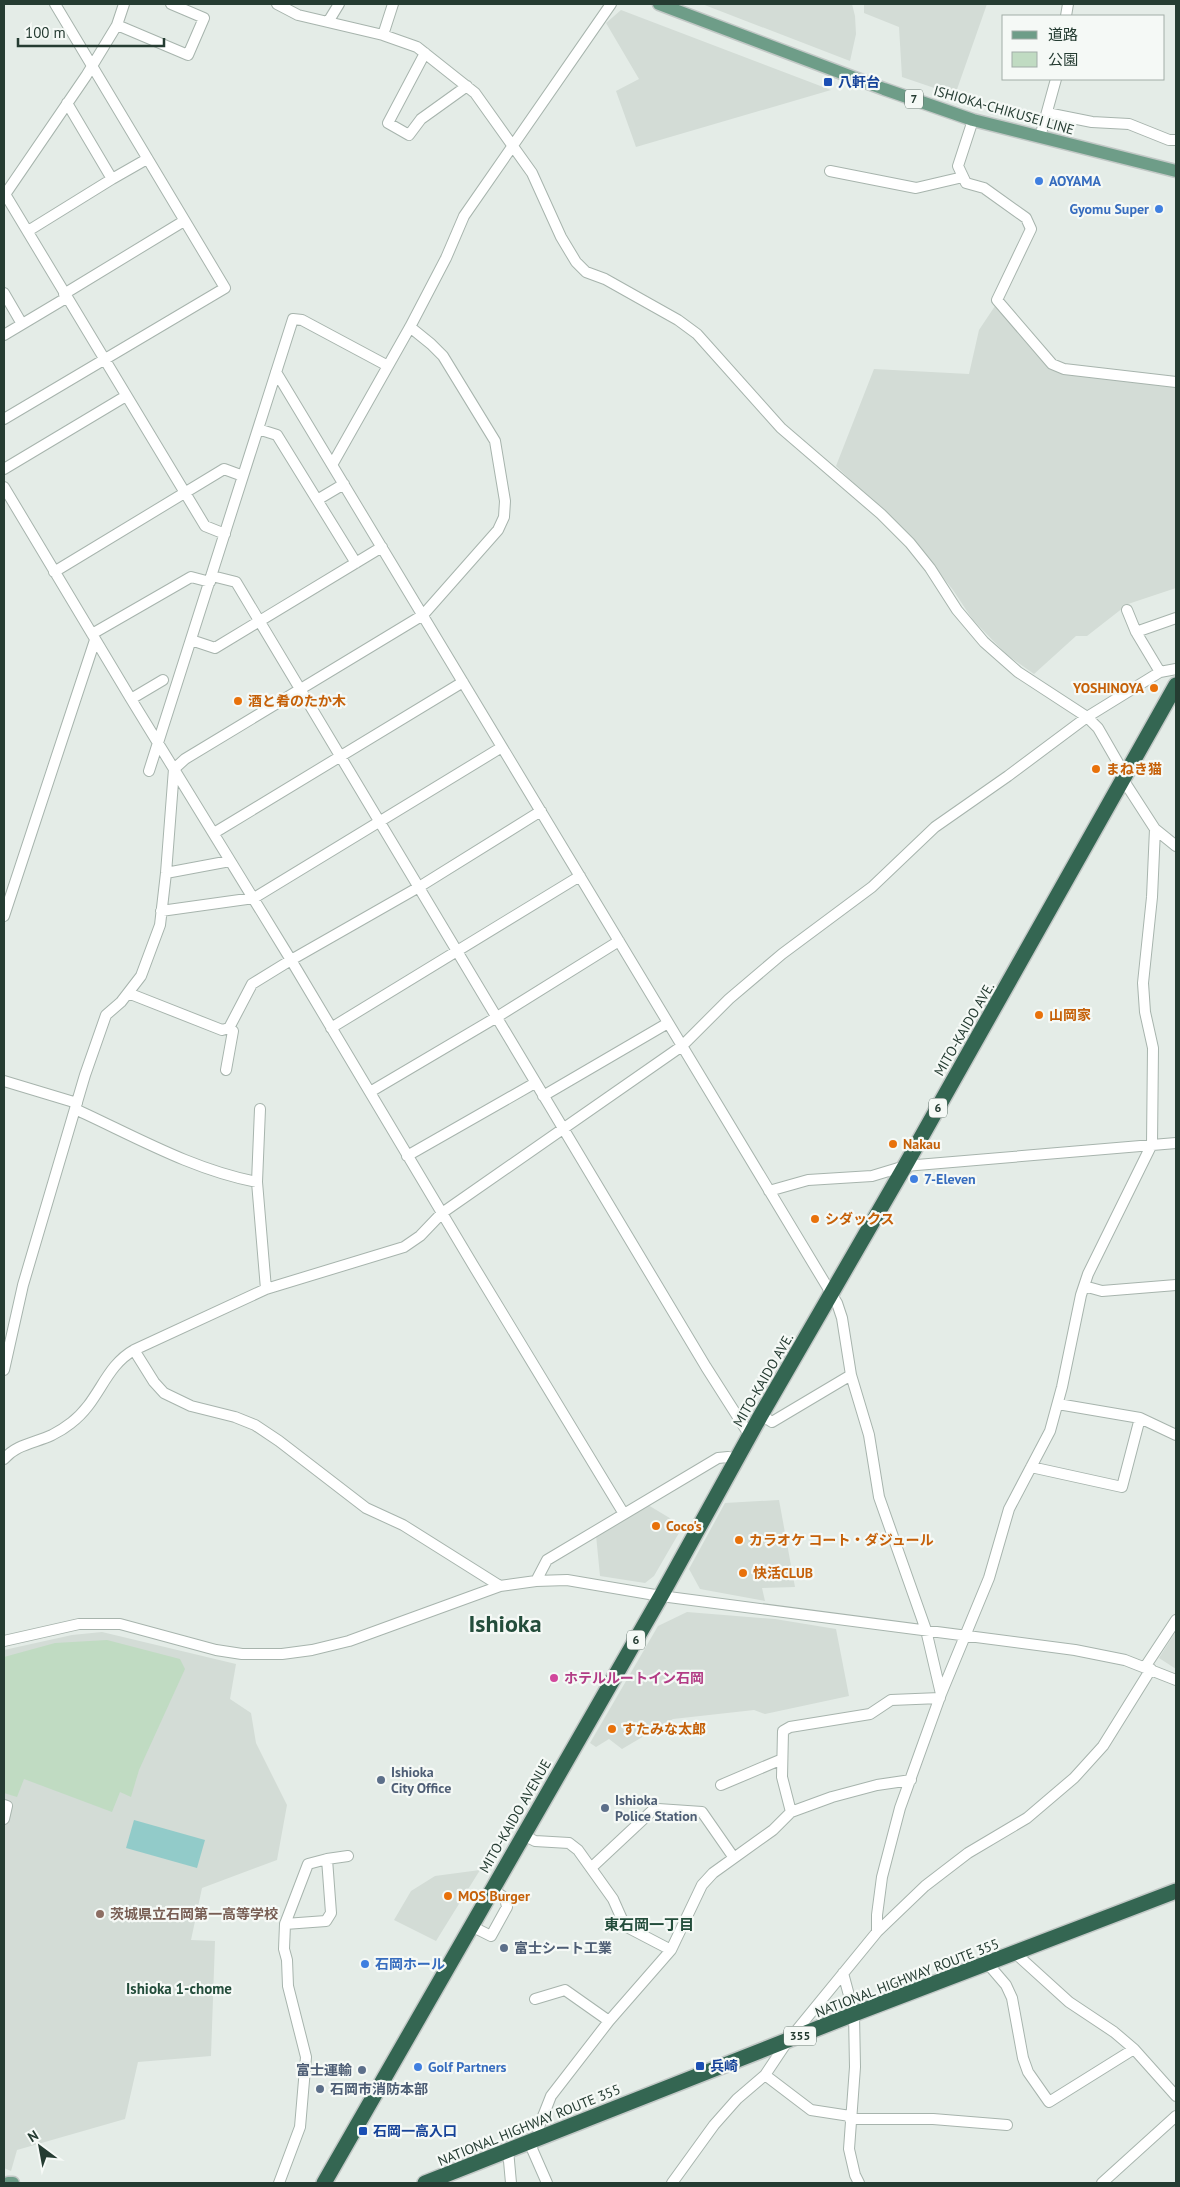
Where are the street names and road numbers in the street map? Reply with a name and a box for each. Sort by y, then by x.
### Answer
street label: ISHIOKA-CHIKUSEI LINE [932,81,1076,139]
road number: 7 [905,90,923,108]
street label: MITO-KAIDO AVE. [930,979,998,1079]
road number: 6 [929,1098,947,1118]
street label: MITO-KAIDO AVE. [729,1330,797,1430]
road number: 6 [627,1630,645,1650]
street label: MITO-KAIDO AVENUE [475,1756,555,1876]
street label: NATIONAL HIGHWAY ROUTE 355 [813,1935,1001,2021]
road number: 355 [784,2026,816,2045]
street label: NATIONAL HIGHWAY ROUTE 355 [435,2080,623,2170]

